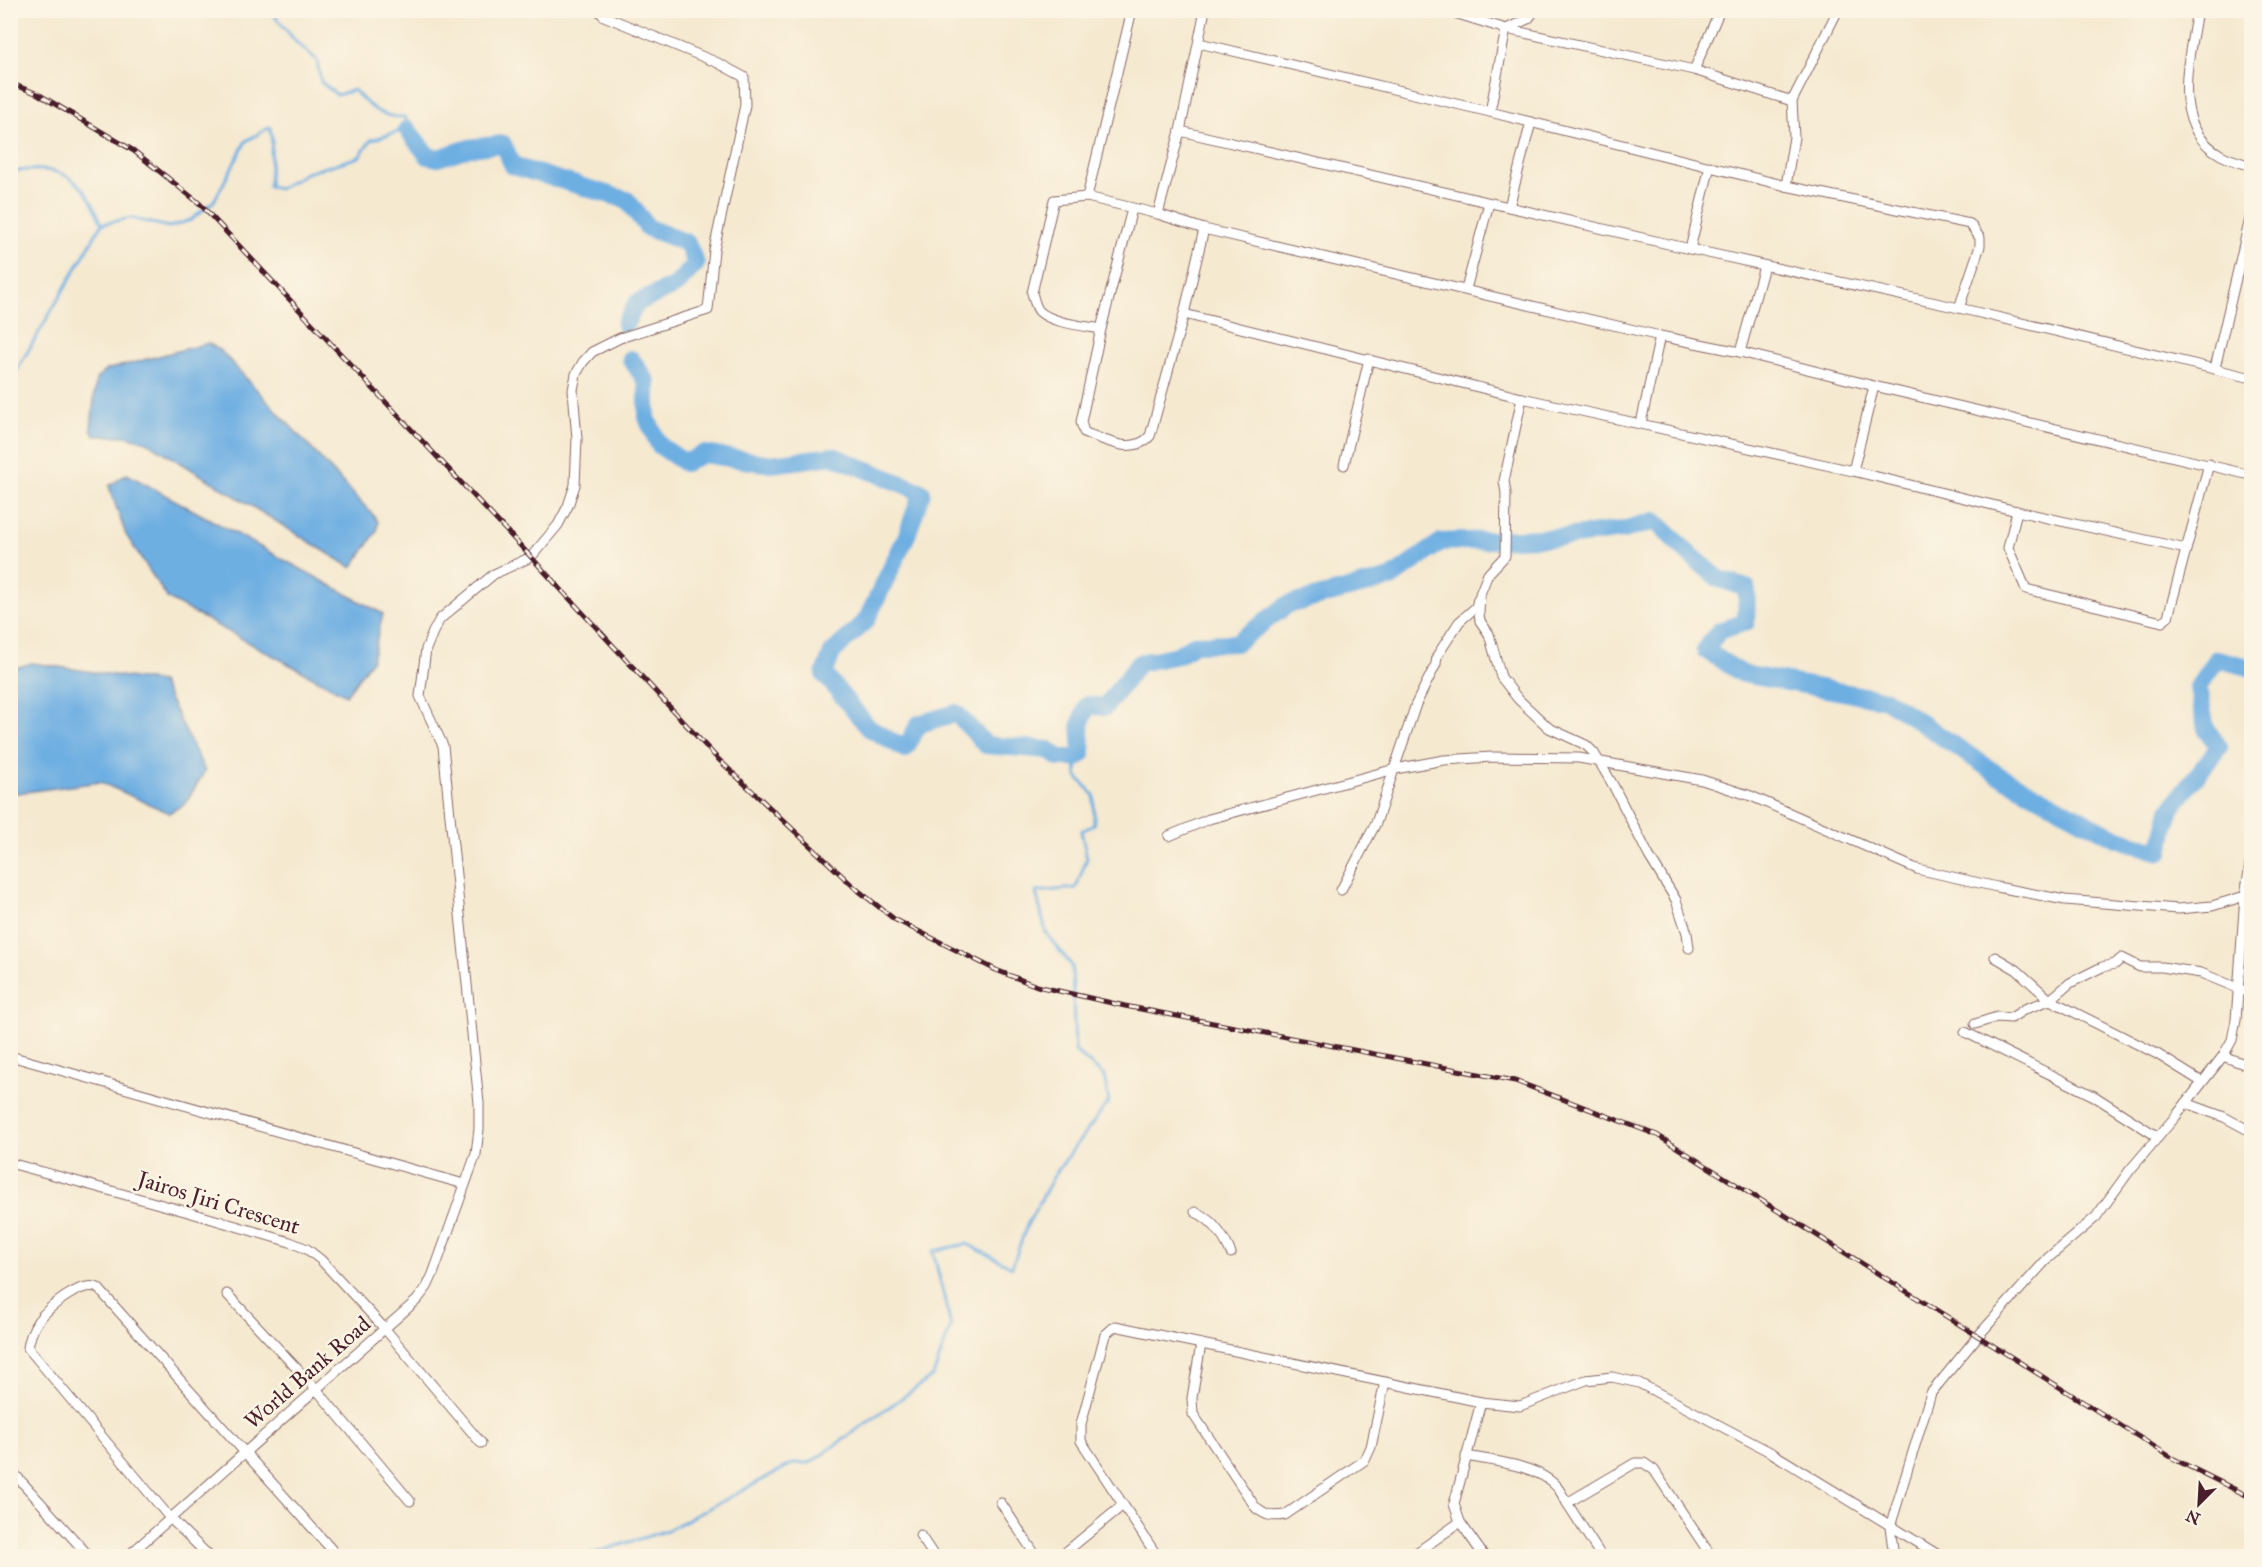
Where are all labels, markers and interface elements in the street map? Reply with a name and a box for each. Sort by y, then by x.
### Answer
street label: Jairos Jiri Crescent [133,1164,303,1240]
street label: World Bank Road [239,1310,376,1435]
north arrow [2169,1474,2229,1534]
text: N [2183,1506,2203,1529]

